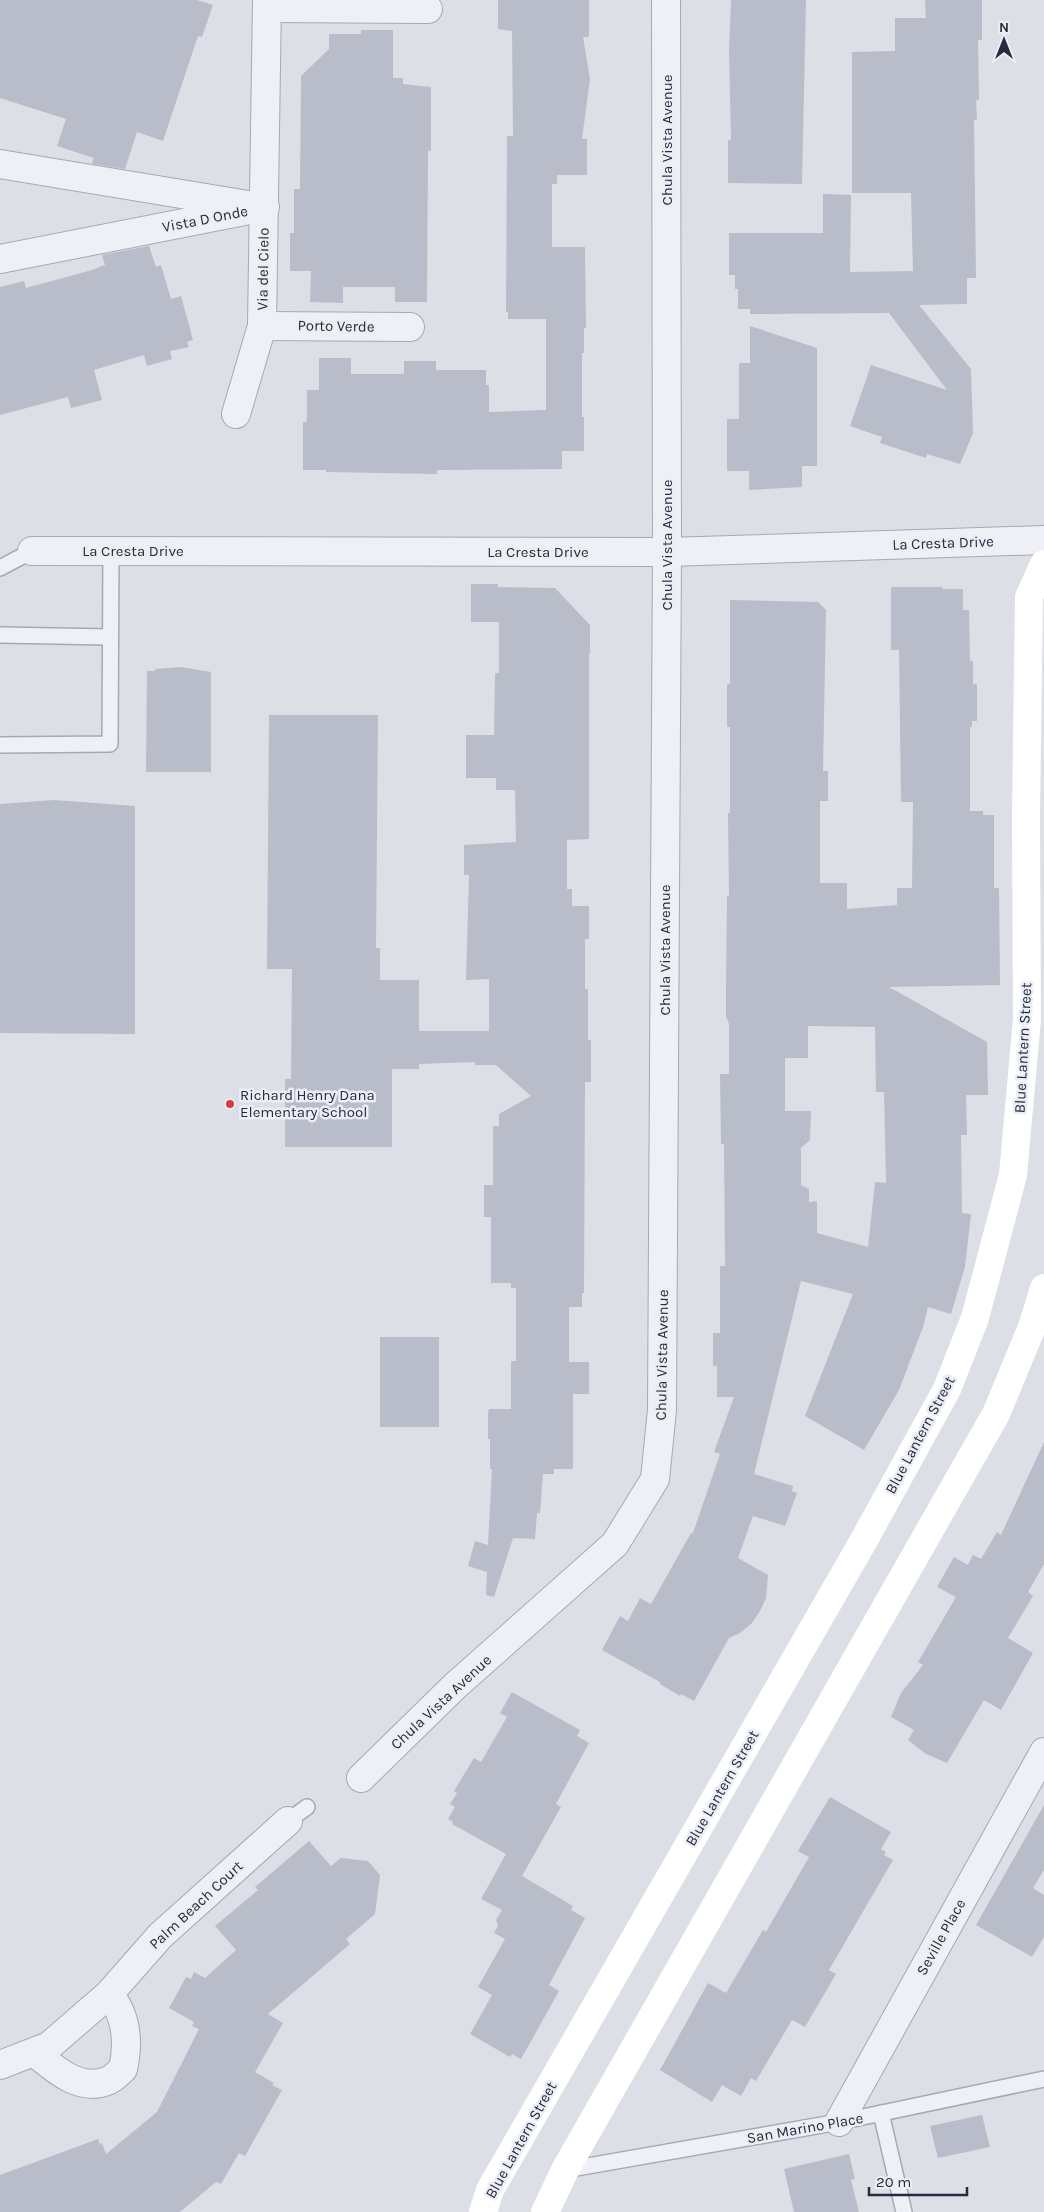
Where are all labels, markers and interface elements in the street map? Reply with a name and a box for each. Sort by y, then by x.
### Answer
north arrow [979,15,1029,65]
text: N [999,19,1009,36]
street label: Chula Vista Avenue [658,75,676,205]
street label: Vista D Onde [161,202,249,236]
street label: Via del Cielo [253,227,273,311]
street label: Porto Verde [297,316,375,336]
street label: Chula Vista Avenue [658,480,676,610]
street label: La Cresta Drive [892,532,994,554]
street label: La Cresta Drive [82,542,184,560]
street label: La Cresta Drive [487,543,589,561]
street label: Chula Vista Avenue [656,885,674,1015]
street label: Blue Lantern Street [1011,982,1035,1114]
place label: Richard Henry Dana Elementary School [240,1086,375,1121]
marker: Richard Henry Dana Elementary School [224,1098,236,1110]
street label: Chula Vista Avenue [652,1289,672,1421]
street label: Blue Lantern Street [881,1373,959,1497]
street label: Chula Vista Avenue [387,1651,495,1753]
street label: Blue Lantern Street [682,1727,763,1849]
street label: Palm Beach Court [145,1857,247,1953]
street label: Seville Place [913,1896,969,1978]
street label: Blue Lantern Street [481,2078,561,2202]
street label: San Marino Place [745,2109,865,2147]
scale bar [869,2164,966,2196]
text: 20 m [876,2173,911,2191]

